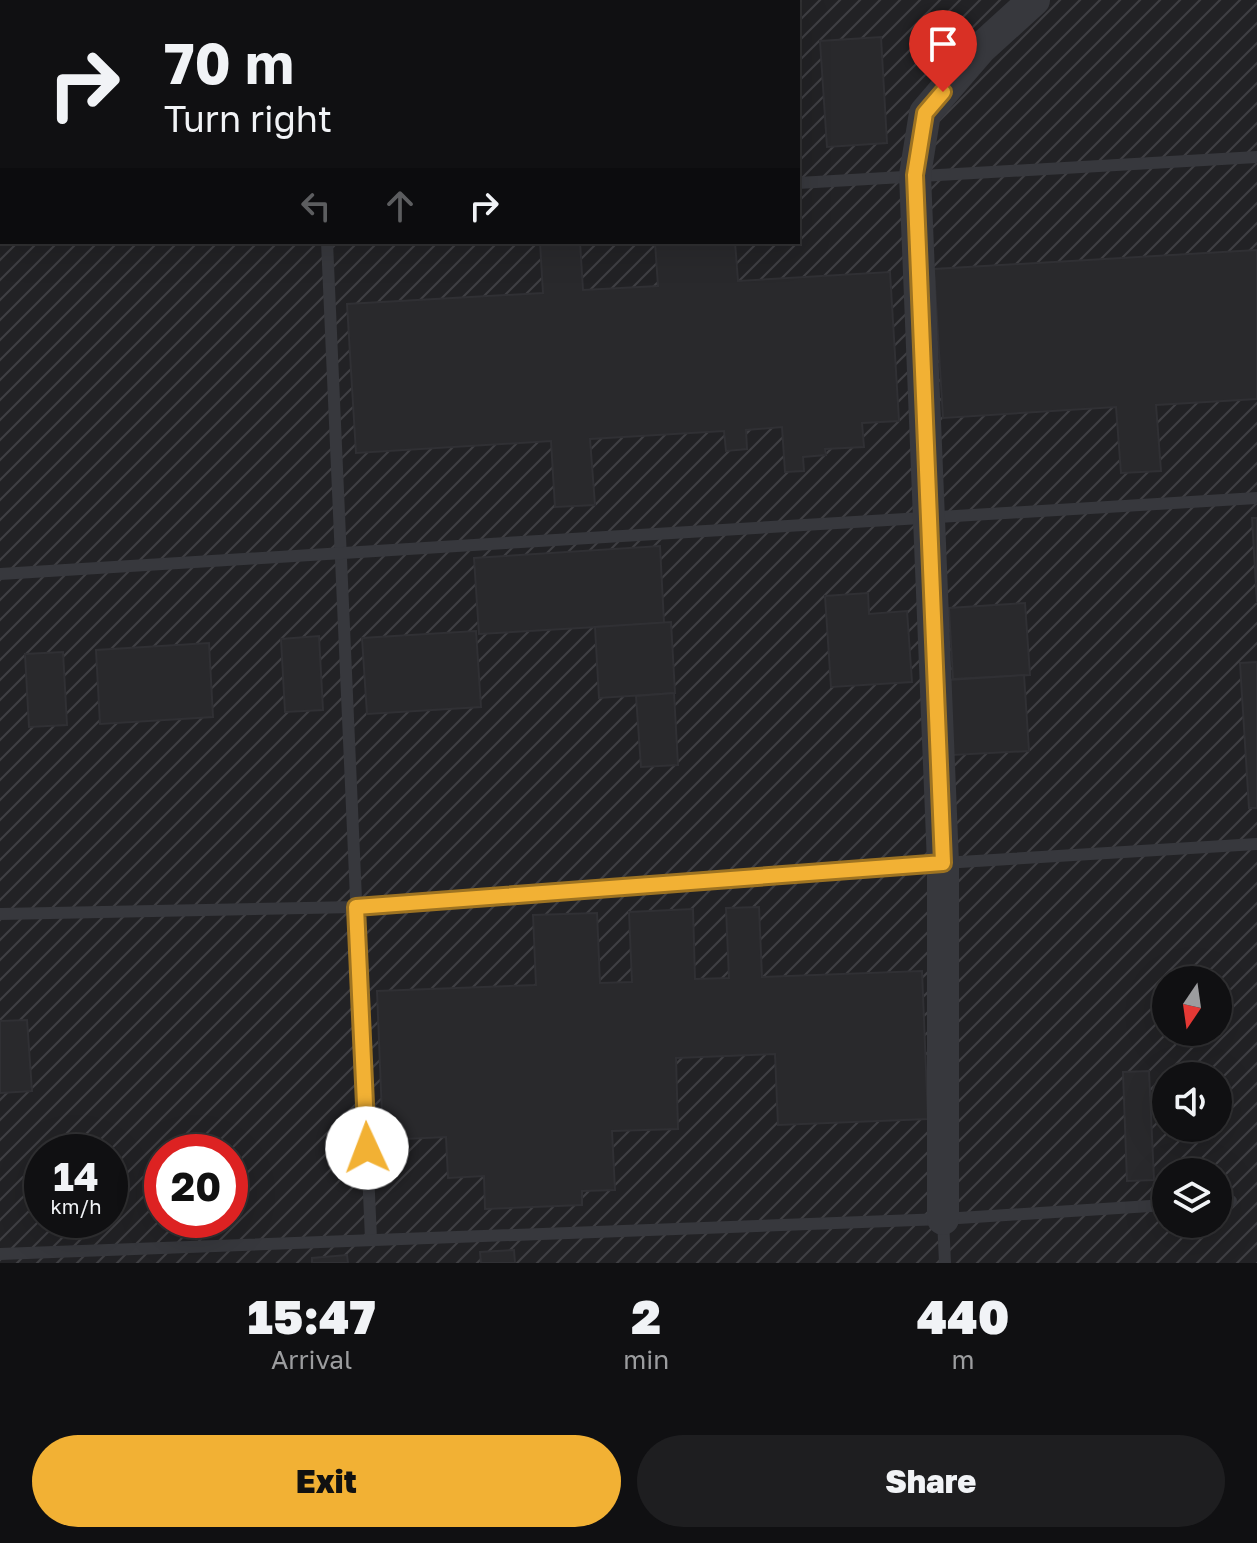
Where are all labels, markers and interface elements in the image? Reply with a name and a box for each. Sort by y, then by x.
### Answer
pin [909,10,977,92]
icon: arrive [921,22,965,66]
text: 70 m [164,29,294,96]
icon: right [32,32,136,136]
text: Turn right [164,97,332,140]
icon: left [294,184,338,228]
icon: ahead [378,184,422,228]
icon: right [462,184,506,228]
north arrow [1152,966,1232,1046]
map controls [1152,966,1232,1238]
button: sound [1152,1062,1232,1142]
position arrow [325,1106,409,1190]
speed limit sign: 20 [144,1134,248,1238]
text: 14 [53,1152,99,1200]
button: layers [1152,1158,1232,1238]
text: km/h [51,1194,101,1218]
text: 15:47 [248,1287,376,1345]
text: 2 [631,1287,661,1345]
text: 440 [917,1287,1009,1345]
text: Arrival [271,1344,352,1375]
text: min [623,1344,669,1375]
text: m [952,1344,975,1375]
button: Exit [32,1435,621,1527]
button: Share [637,1435,1225,1527]

